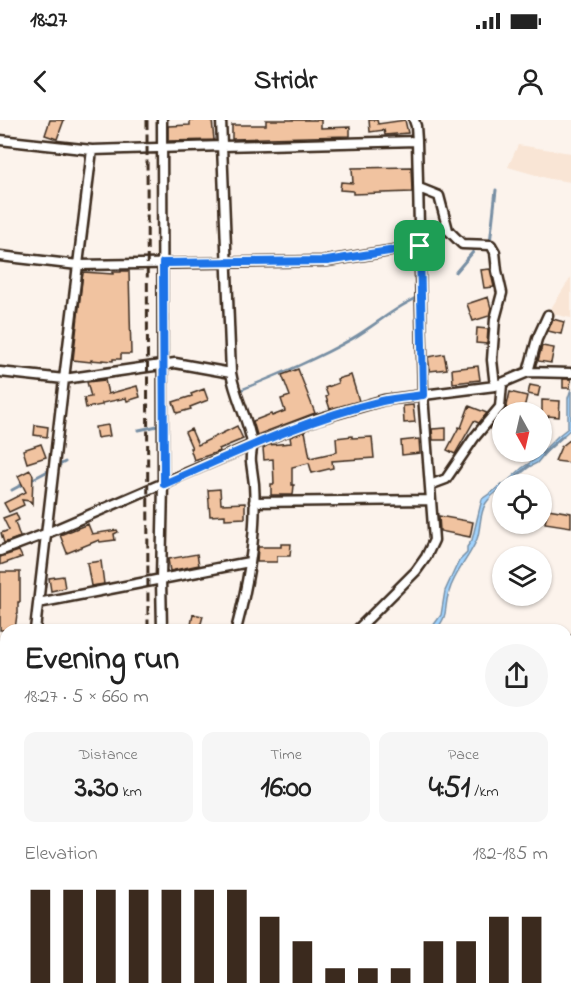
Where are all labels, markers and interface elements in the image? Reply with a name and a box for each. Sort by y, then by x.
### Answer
text: 18:27 [30,5,67,37]
text: Stridr [254,62,317,101]
icon: back [24,65,57,98]
icon: person [514,65,547,98]
pin [394,220,445,271]
icon: arrive [403,229,436,262]
north arrow [492,402,552,462]
map controls [492,402,552,606]
button: locate [492,474,552,534]
button: layers [492,546,552,606]
text: Evening run [24,636,179,684]
button: share [485,644,548,707]
text: 18:27 · 5 × 660 m [24,683,149,712]
text: Distance [79,743,138,767]
text: Time [270,743,302,767]
text: Pace [448,743,479,767]
text: 3.30 [75,767,119,811]
text: 16:00 [260,767,312,811]
text: 4:51 [429,767,470,811]
text: km [119,780,142,804]
text: /km [470,780,499,804]
text: Elevation [24,840,98,869]
text: 182–185 m [473,840,548,869]

